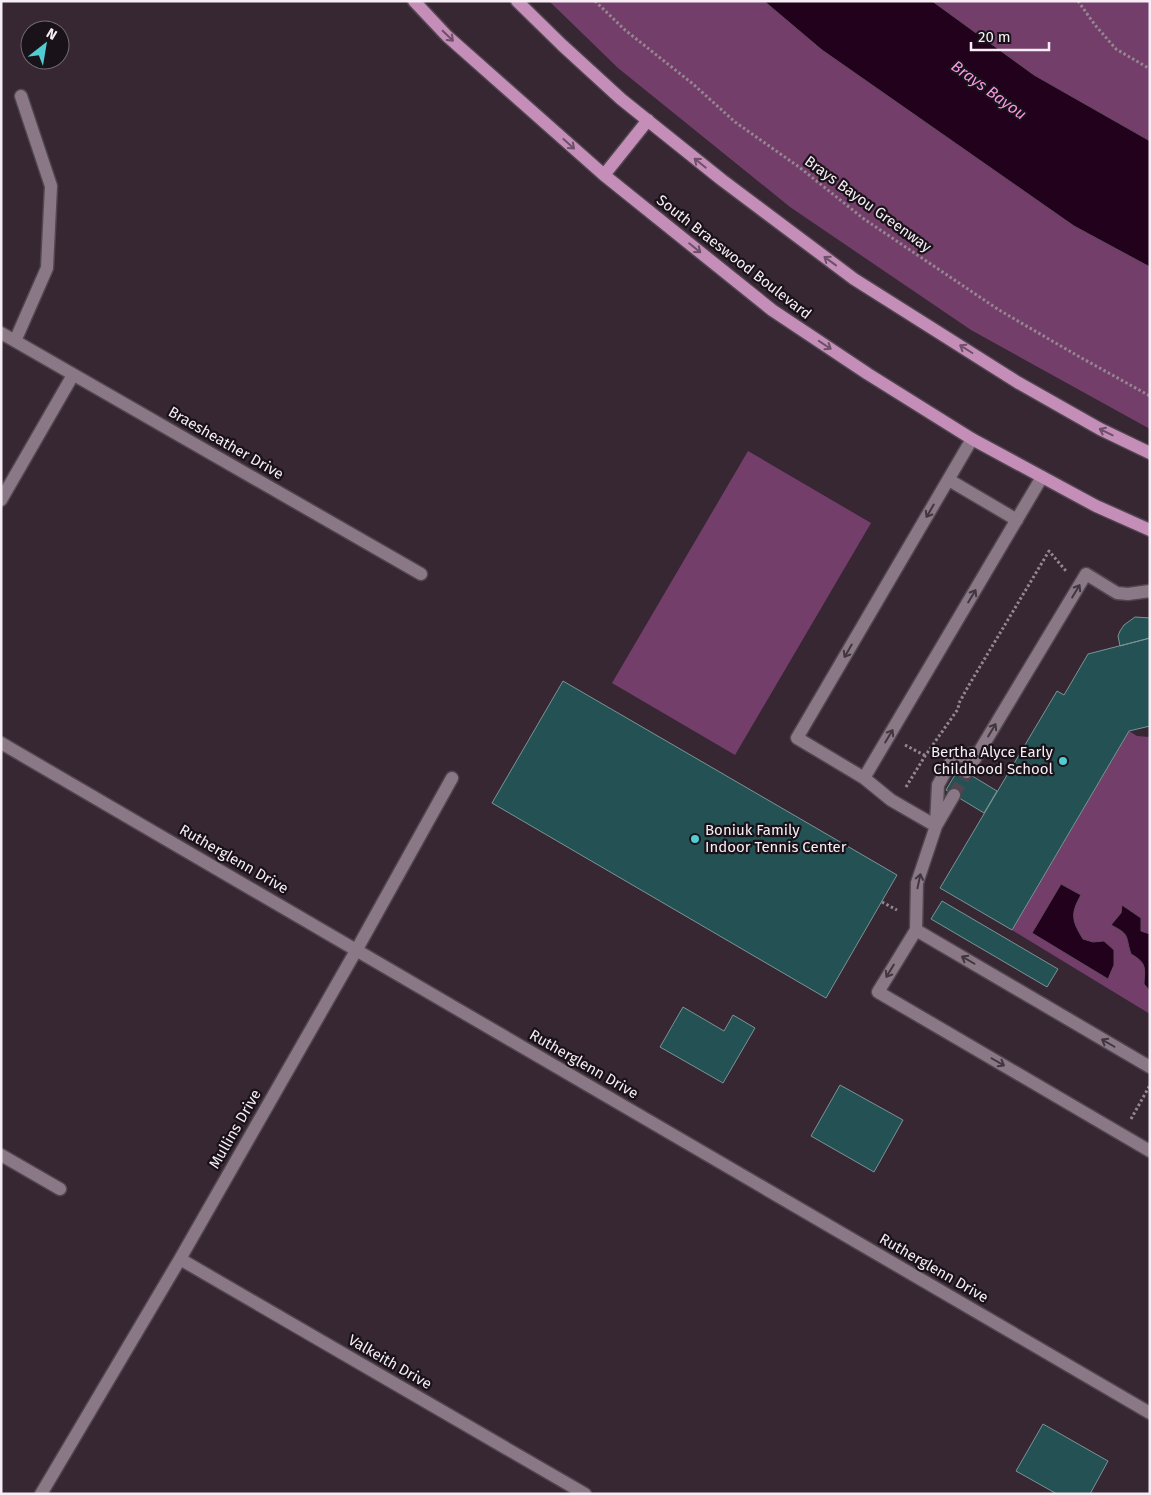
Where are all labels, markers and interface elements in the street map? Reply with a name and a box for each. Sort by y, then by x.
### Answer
north arrow [20,20,70,70]
scale bar [971,20,1048,52]
text: N [43,25,60,44]
text: 20 m [978,28,1011,46]
one-way arrow [442,30,454,42]
water label: Brays Bayou [948,56,1030,124]
one-way arrow [563,139,576,150]
street label: Brays Bayou Greenway [801,152,935,256]
one-way arrow [694,157,707,168]
street label: South Braeswood Boulevard [653,191,815,323]
one-way arrow [688,242,701,253]
one-way arrow [823,256,837,267]
one-way arrow [817,340,831,350]
one-way arrow [959,344,973,355]
street label: Braesheather Drive [165,403,287,483]
one-way arrow [1099,427,1114,436]
one-way arrow [925,504,935,518]
one-way arrow [1071,585,1081,599]
one-way arrow [967,590,977,604]
one-way arrow [842,644,852,658]
one-way arrow [987,724,997,738]
one-way arrow [885,729,895,744]
place label: Bertha Alyce Early Childhood School [931,743,1054,778]
marker: Bertha Alyce Early Childhood School [1057,755,1069,767]
street label: Rutherglenn Drive [176,821,292,897]
place label: Boniuk Family Indoor Tennis Center [705,821,847,856]
marker: Boniuk Family Indoor Tennis Center [689,833,701,845]
one-way arrow [915,874,924,890]
one-way arrow [961,955,975,965]
one-way arrow [885,964,895,978]
street label: Rutherglenn Drive [526,1026,642,1102]
one-way arrow [1101,1037,1115,1047]
one-way arrow [990,1057,1004,1067]
street label: Mullins Drive [205,1086,265,1172]
street label: Rutherglenn Drive [876,1230,992,1306]
street label: Valkeith Drive [345,1331,435,1393]

